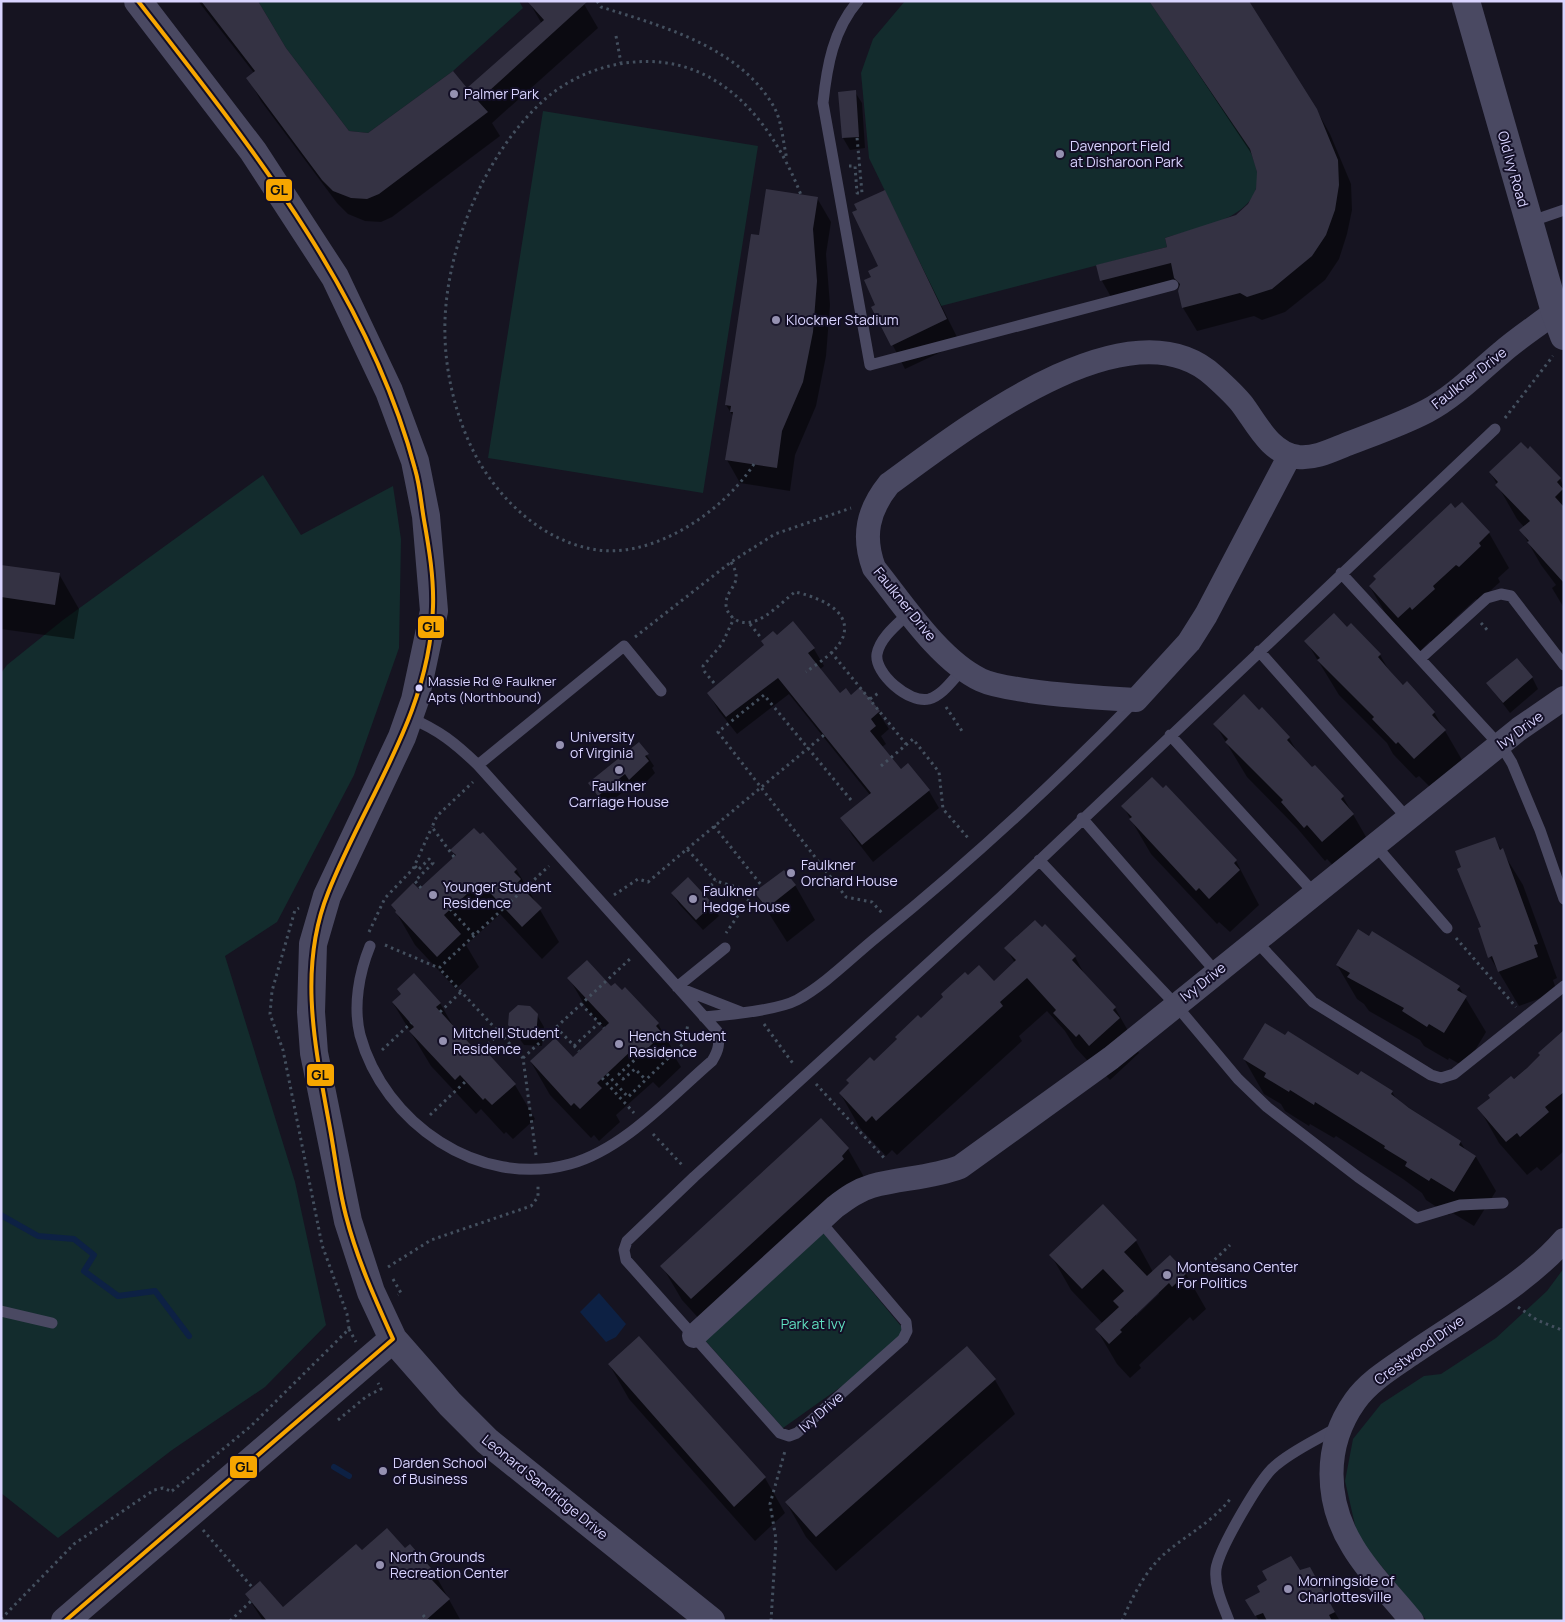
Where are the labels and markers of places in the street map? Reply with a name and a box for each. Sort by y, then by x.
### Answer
place label: Palmer Park [464,84,540,103]
marker: Palmer Park [448,88,460,100]
place label: Davenport Field at Disharoon Park [1070,136,1184,171]
marker: Davenport Field at Disharoon Park [1054,148,1066,160]
place label: Klockner Stadium [786,310,899,329]
marker: Klockner Stadium [770,314,782,326]
place label: Massie Rd @ Faulkner Apts (Northbound) [428,672,557,706]
marker: Massie Rd @ Faulkner Apts (Northbound) [414,683,424,693]
place label: University of Virginia [570,727,635,762]
marker: University of Virginia [554,739,566,751]
marker: Faulkner Carriage House [613,764,625,776]
place label: Faulkner Carriage House [569,776,669,811]
place label: Faulkner Orchard House [801,855,898,890]
marker: Faulkner Orchard House [785,867,797,879]
place label: Younger Student Residence [443,877,552,912]
place label: Faulkner Hedge House [703,881,790,916]
marker: Younger Student Residence [427,889,439,901]
marker: Faulkner Hedge House [687,893,699,905]
place label: Mitchell Student Residence [453,1023,560,1058]
place label: Hench Student Residence [629,1026,727,1061]
marker: Mitchell Student Residence [437,1035,449,1047]
marker: Hench Student Residence [613,1038,625,1050]
place label: Montesano Center For Politics [1177,1257,1298,1292]
marker: Montesano Center For Politics [1161,1269,1173,1281]
place label: Darden School of Business [393,1453,487,1488]
marker: Darden School of Business [377,1465,389,1477]
place label: North Grounds Recreation Center [390,1547,509,1582]
marker: North Grounds Recreation Center [374,1559,386,1571]
place label: Morningside of Charlottesville [1298,1571,1394,1606]
marker: Morningside of Charlottesville [1282,1583,1294,1595]

